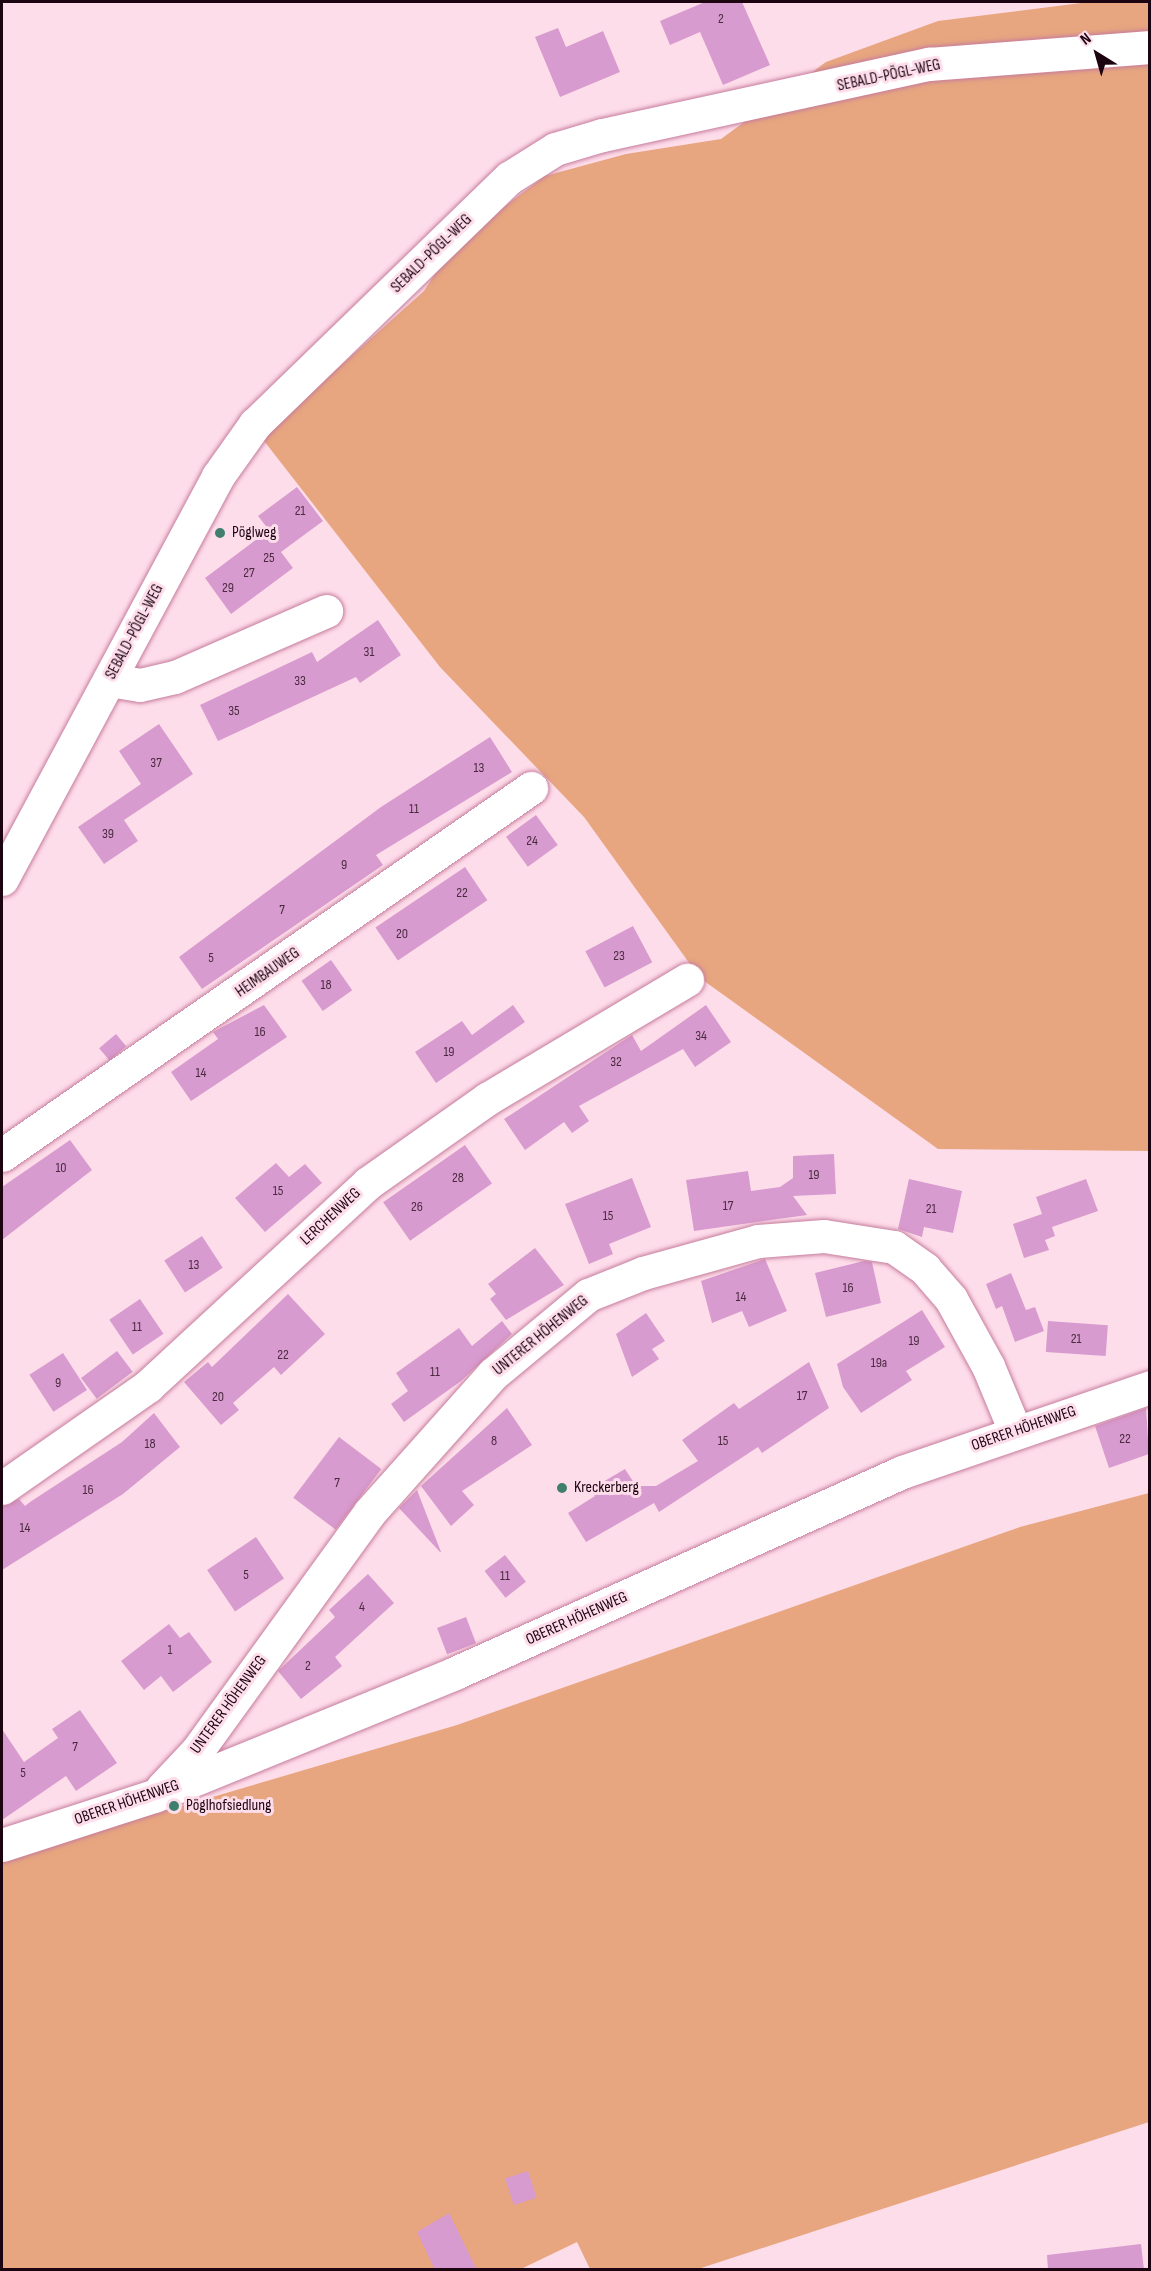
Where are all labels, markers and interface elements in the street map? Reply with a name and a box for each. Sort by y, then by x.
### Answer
house number: 2 [718,11,724,27]
north arrow [1067,24,1127,84]
text: N [1077,29,1095,49]
street label: SEBALD-PÖGL-WEG [836,56,942,96]
street label: SEBALD-PÖGL-WEG [388,211,476,297]
house number: 21 [295,503,305,519]
place label: Pöglweg [232,523,276,543]
marker: Pöglweg [213,526,227,540]
house number: 25 [263,550,275,566]
house number: 27 [243,565,255,581]
house number: 29 [222,580,234,596]
street label: SEBALD-PÖGL-WEG [102,581,168,683]
house number: 31 [364,644,374,660]
house number: 33 [294,673,306,689]
house number: 35 [228,703,240,719]
house number: 37 [150,755,162,771]
house number: 13 [474,760,484,776]
house number: 11 [409,801,419,817]
house number: 39 [102,826,114,842]
house number: 24 [526,833,538,849]
house number: 9 [341,857,347,873]
house number: 22 [456,885,468,901]
house number: 7 [279,902,285,918]
house number: 20 [396,926,408,942]
street label: HEIMBAUWEG [232,944,304,1002]
house number: 23 [613,948,625,964]
house number: 5 [208,950,214,966]
house number: 18 [320,977,332,993]
house number: 16 [254,1024,266,1040]
house number: 34 [695,1028,707,1044]
house number: 19 [443,1044,455,1060]
house number: 32 [610,1054,622,1070]
house number: 14 [196,1065,206,1081]
house number: 10 [55,1160,67,1176]
house number: 19 [808,1167,820,1183]
house number: 28 [452,1170,464,1186]
house number: 15 [273,1183,283,1199]
street label: LERCHENWEG [297,1184,365,1250]
house number: 17 [723,1198,733,1214]
house number: 26 [411,1199,423,1215]
house number: 21 [926,1201,936,1217]
house number: 15 [603,1208,613,1224]
house number: 13 [189,1257,199,1273]
house number: 16 [842,1280,854,1296]
house number: 14 [736,1289,746,1305]
street label: UNTERER HÖHENWEG [490,1292,592,1380]
house number: 11 [132,1319,142,1335]
house number: 21 [1071,1331,1081,1347]
house number: 19 [908,1333,920,1349]
house number: 22 [277,1347,289,1363]
house number: 19a [871,1355,887,1371]
house number: 11 [430,1364,440,1380]
house number: 9 [55,1375,61,1391]
house number: 17 [797,1388,807,1404]
house number: 20 [212,1389,224,1405]
street label: OBERER HÖHENWEG [969,1402,1079,1456]
house number: 22 [1119,1431,1131,1447]
house number: 8 [491,1433,497,1449]
house number: 15 [718,1433,728,1449]
house number: 18 [144,1436,156,1452]
house number: 7 [334,1475,340,1491]
place label: Kreckerberg [574,1478,639,1498]
marker: Kreckerberg [555,1481,569,1495]
house number: 16 [82,1482,94,1498]
house number: 14 [20,1520,30,1536]
house number: 5 [243,1567,249,1583]
house number: 11 [500,1568,510,1584]
street label: OBERER HÖHENWEG [523,1588,631,1650]
house number: 4 [359,1599,365,1615]
house number: 1 [168,1642,172,1658]
street label: UNTERER HÖHENWEG [187,1652,271,1758]
house number: 2 [305,1658,311,1674]
house number: 7 [72,1739,78,1755]
house number: 5 [20,1765,26,1781]
street label: OBERER HÖHENWEG [72,1776,182,1830]
place label: Pöglhofsiedlung [186,1796,271,1816]
marker: Pöglhofsiedlung [167,1799,181,1813]

